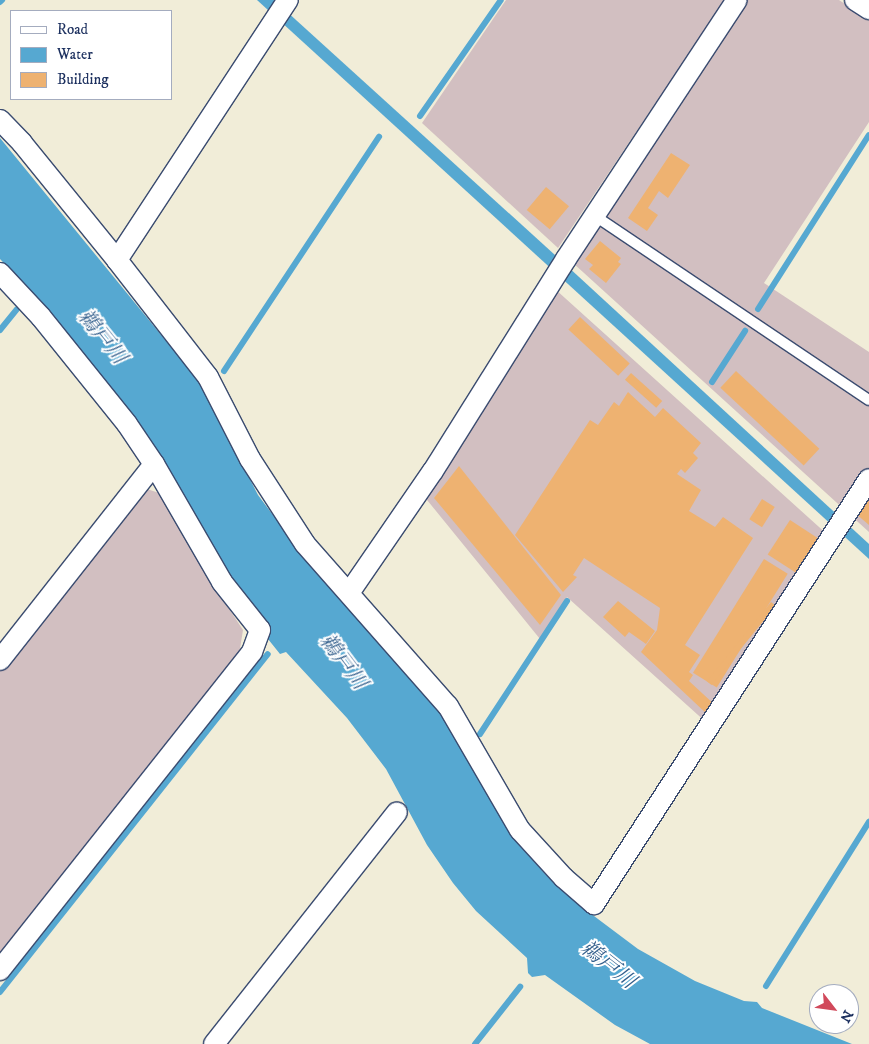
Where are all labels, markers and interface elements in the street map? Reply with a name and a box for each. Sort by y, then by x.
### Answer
legend [10,10,172,100]
text: Road [57,20,88,39]
text: Water [57,45,93,64]
text: Building [57,70,109,89]
water label: 鵜戸川 [72,305,132,369]
water label: 鵜戸川 [314,629,372,695]
water label: 鵜戸川 [575,936,641,994]
north arrow [809,984,859,1034]
text: N [835,1007,857,1025]

